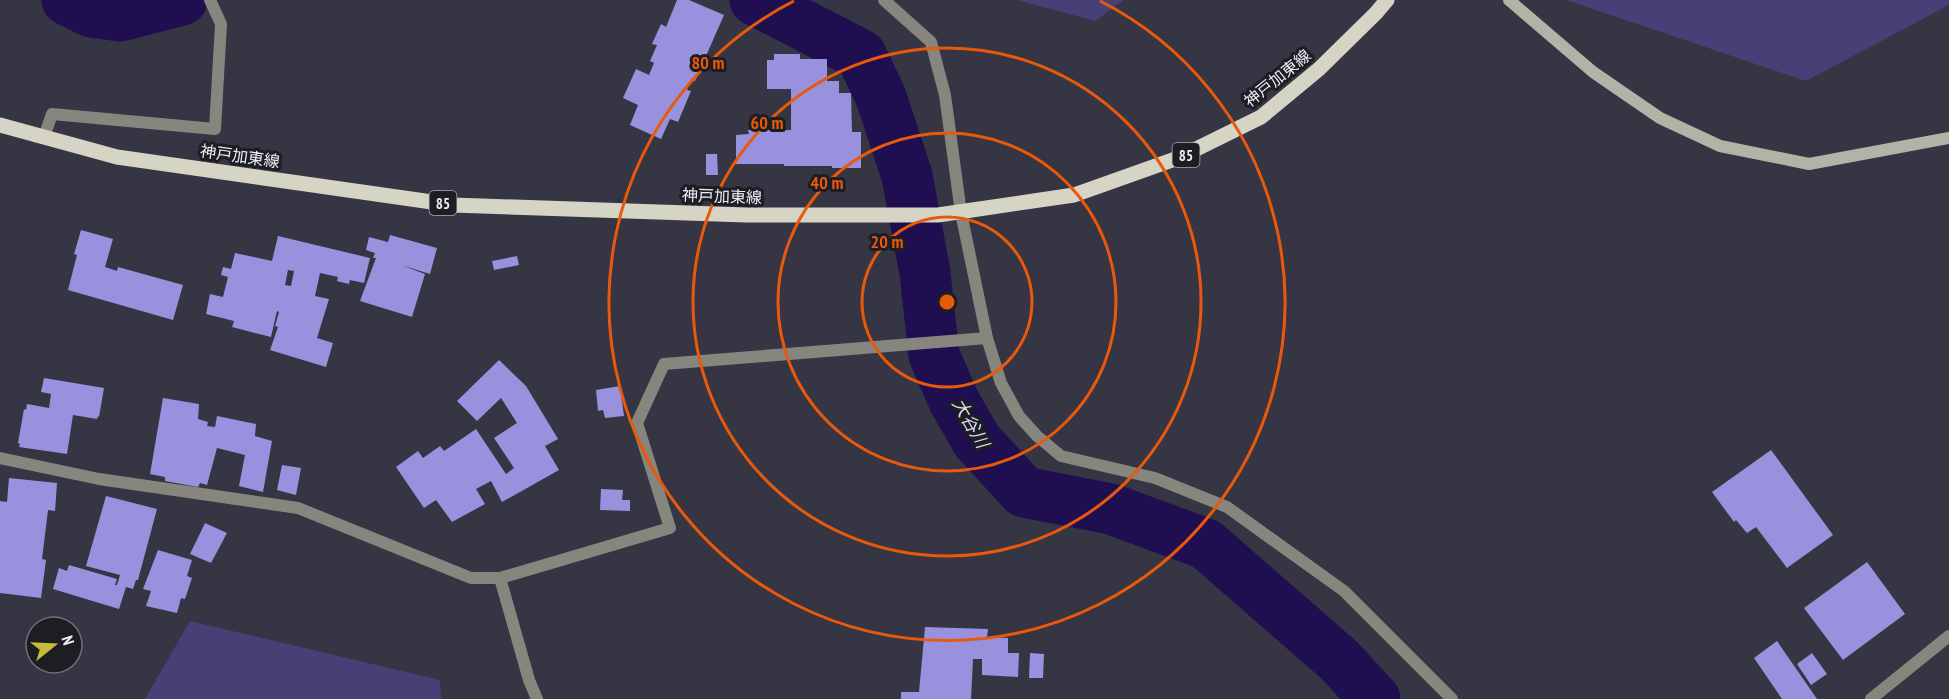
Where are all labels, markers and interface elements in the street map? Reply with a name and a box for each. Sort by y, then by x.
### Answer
street label: 神戸加東線 [1240,45,1314,111]
text: 80 m [692,51,724,74]
text: 60 m [751,111,783,134]
street label: 神戸加東線 [199,141,281,171]
road number: 85 [1172,143,1200,167]
text: 40 m [811,171,843,194]
street label: 神戸加東線 [682,185,762,207]
road number: 85 [430,191,456,215]
text: 20 m [871,230,903,253]
centre of rings [937,292,957,312]
water label: 大谷川 [948,394,995,454]
north arrow [24,615,84,675]
text: N [57,633,79,648]

